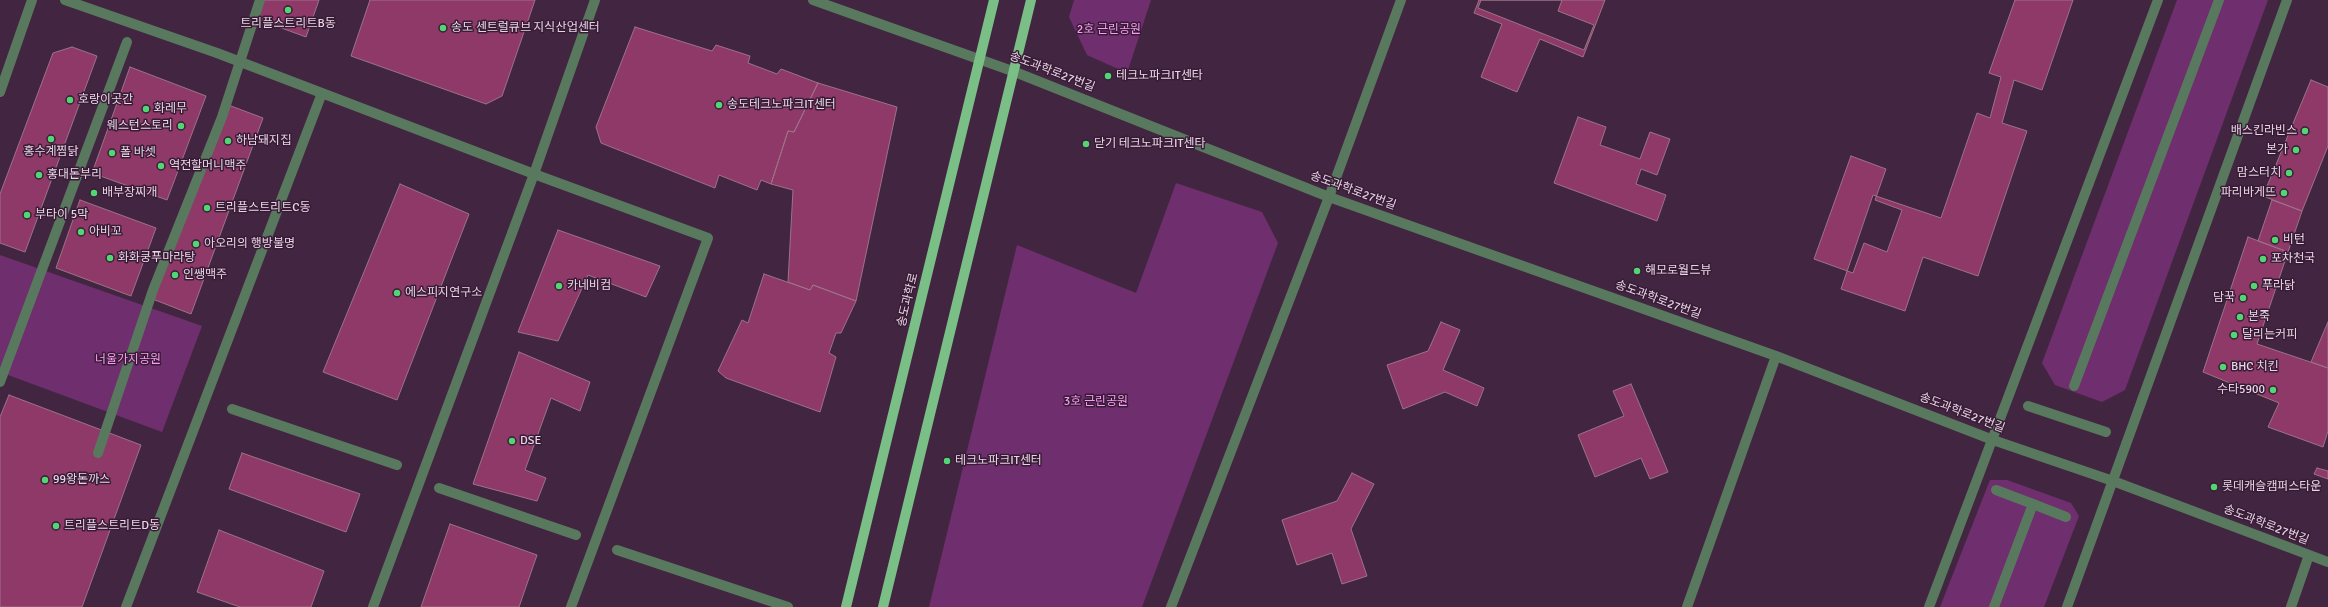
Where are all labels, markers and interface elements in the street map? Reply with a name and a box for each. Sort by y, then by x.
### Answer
marker: 트리플스트리트B동 [283,5,293,15]
place label: 트리플스트리트B동 [240,17,336,31]
place label: 송도 센트럴큐브 지식산업센터 [451,21,600,35]
marker: 송도 센트럴큐브 지식산업센터 [438,23,448,33]
park label: 2호 근린공원 [1077,23,1141,37]
street label: 송도과학로27번길 [1007,49,1097,95]
place label: 테크노파크IT센타 [1116,69,1203,83]
marker: 테크노파크IT센타 [1103,71,1113,81]
place label: 호랑이곳간 [78,93,133,107]
marker: 호랑이곳간 [65,95,75,105]
place label: 송도테크노파크IT센터 [727,98,836,112]
marker: 송도테크노파크IT센터 [714,100,724,110]
place label: 화레무 [154,102,187,116]
marker: 화레무 [141,104,151,114]
place label: 웨스턴스토리 [107,119,173,133]
marker: 웨스턴스토리 [176,121,186,131]
place label: 배스킨라빈스 [2231,124,2297,138]
marker: 배스킨라빈스 [2300,126,2310,136]
marker: 홍수계찜닭 [46,134,56,144]
place label: 하남돼지집 [236,134,291,148]
marker: 하남돼지집 [223,136,233,146]
place label: 닫기 테크노파크IT센타 [1094,137,1205,151]
marker: 닫기 테크노파크IT센타 [1081,139,1091,149]
place label: 본가 [2266,143,2288,157]
place label: 홍수계찜닭 [23,145,79,159]
marker: 본가 [2291,145,2301,155]
place label: 폴 바셋 [120,146,156,160]
marker: 폴 바셋 [107,148,117,158]
place label: 역전할머니맥주 [169,159,246,173]
marker: 역전할머니맥주 [156,161,166,171]
place label: 맘스터치 [2237,166,2281,180]
place label: 홍대돈부리 [47,168,102,182]
marker: 맘스터치 [2284,168,2294,178]
street label: 송도과학로27번길 [1308,169,1398,213]
marker: 홍대돈부리 [34,170,44,180]
place label: 배부장찌개 [102,186,157,200]
place label: 파리바게뜨 [2221,186,2276,200]
marker: 배부장찌개 [89,188,99,198]
marker: 파리바게뜨 [2279,188,2289,198]
place label: 트리플스트리트C동 [215,201,311,215]
marker: 트리플스트리트C동 [202,203,212,213]
place label: 부타이 5막 [35,208,88,222]
marker: 부타이 5막 [22,210,32,220]
place label: 아비꼬 [89,225,122,239]
marker: 아비꼬 [76,227,86,237]
place label: 비턴 [2283,233,2305,247]
marker: 비턴 [2270,235,2280,245]
place label: 아오리의 행방불명 [204,237,295,251]
marker: 아오리의 행방불명 [191,239,201,249]
place label: 화화쿵푸마라탕 [118,251,195,265]
place label: 포차천국 [2271,252,2315,266]
marker: 화화쿵푸마라탕 [105,253,115,263]
marker: 포차천국 [2258,254,2268,264]
place label: 해모로월드뷰 [1645,264,1711,278]
marker: 해모로월드뷰 [1632,266,1642,276]
place label: 인쌩맥주 [183,268,227,282]
marker: 인쌩맥주 [170,270,180,280]
street label: 송도과학로 [894,271,922,329]
street label: 송도과학로27번길 [1613,278,1703,322]
place label: 카네비컴 [567,279,611,293]
place label: 푸라닭 [2262,279,2295,293]
marker: 카네비컴 [554,281,564,291]
marker: 푸라닭 [2249,281,2259,291]
place label: 에스피지연구소 [405,286,482,300]
marker: 에스피지연구소 [392,288,402,298]
place label: 담꾹 [2213,291,2235,305]
marker: 담꾹 [2238,293,2248,303]
place label: 본죽 [2248,310,2270,324]
marker: 본죽 [2235,312,2245,322]
place label: 달리는커피 [2242,328,2297,342]
marker: 달리는커피 [2229,330,2239,340]
park label: 너울가지공원 [95,353,161,367]
place label: BHC 치킨 [2231,360,2278,374]
marker: BHC 치킨 [2218,362,2228,372]
place label: 수타5900 [2217,383,2265,397]
marker: 수타5900 [2268,385,2278,395]
street label: 송도과학로27번길 [1917,390,2007,436]
park label: 3호 근린공원 [1064,395,1128,409]
place label: DSE [520,434,541,448]
marker: DSE [507,436,517,446]
place label: 테크노파크IT센터 [955,454,1042,468]
marker: 테크노파크IT센터 [942,456,952,466]
place label: 99왕돈까스 [53,473,110,487]
marker: 99왕돈까스 [40,475,50,485]
place label: 롯데캐슬캠퍼스타운 [2222,480,2321,494]
marker: 롯데캐슬캠퍼스타운 [2209,482,2219,492]
street label: 송도과학로27번길 [2221,502,2311,548]
place label: 트리플스트리트D동 [64,519,160,533]
marker: 트리플스트리트D동 [51,521,61,531]

